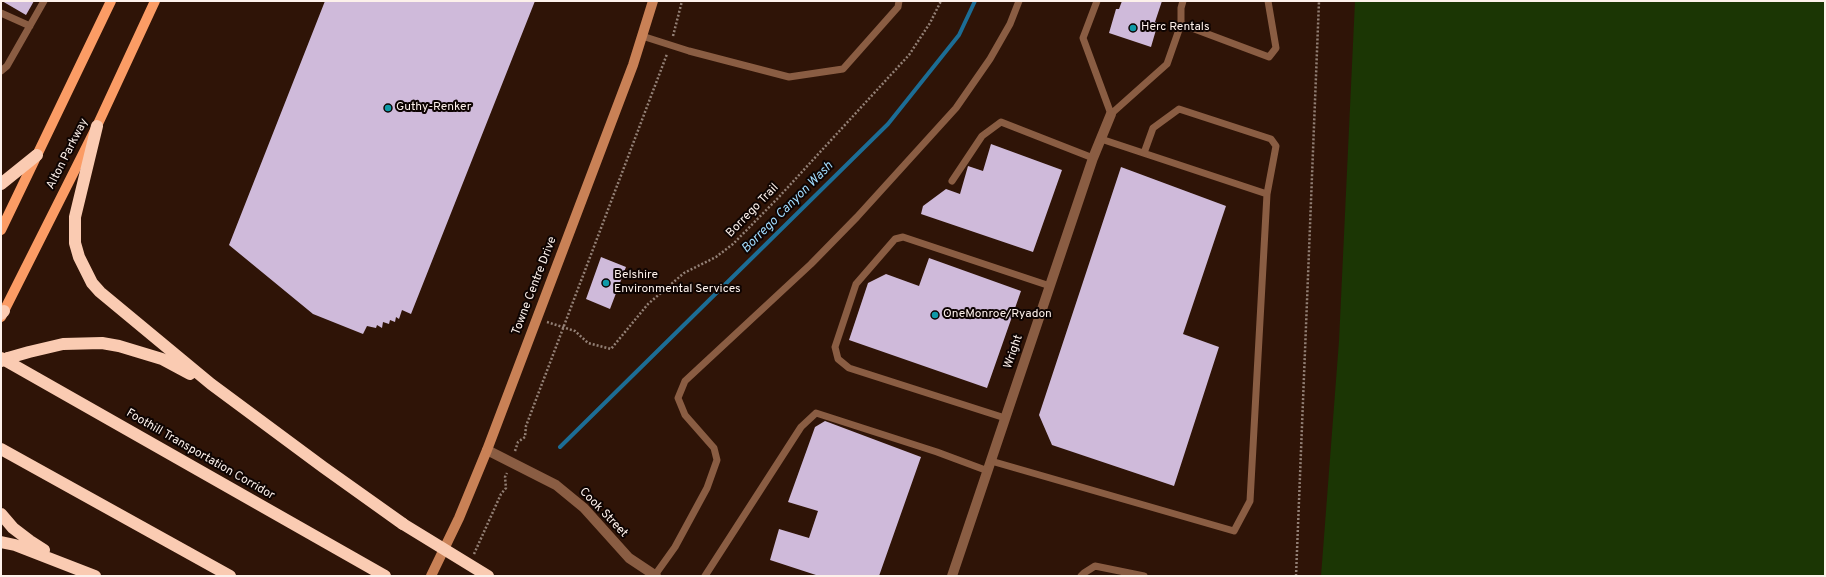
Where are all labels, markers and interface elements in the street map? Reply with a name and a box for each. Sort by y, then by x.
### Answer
place label: Herc Rentals [1141,21,1210,35]
marker: Herc Rentals [1128,23,1138,33]
place label: Guthy-Renker [396,101,471,115]
marker: Guthy-Renker [383,103,393,113]
street label: Alton Parkway [44,116,92,192]
water label: Borrego Canyon Wash [739,159,837,257]
street label: Borrego Trail [724,181,782,241]
street label: Towne Centre Drive [510,235,560,337]
place label: Belshire Environmental Services [614,269,741,297]
marker: Belshire Environmental Services [601,278,611,288]
place label: OneMonroe/Ryadon [943,308,1052,322]
marker: OneMonroe/Ryadon [930,310,940,320]
street label: Wright [1002,333,1026,371]
street label: Foothill Transportation Corridor [123,407,277,503]
street label: Cook Street [576,485,630,541]

